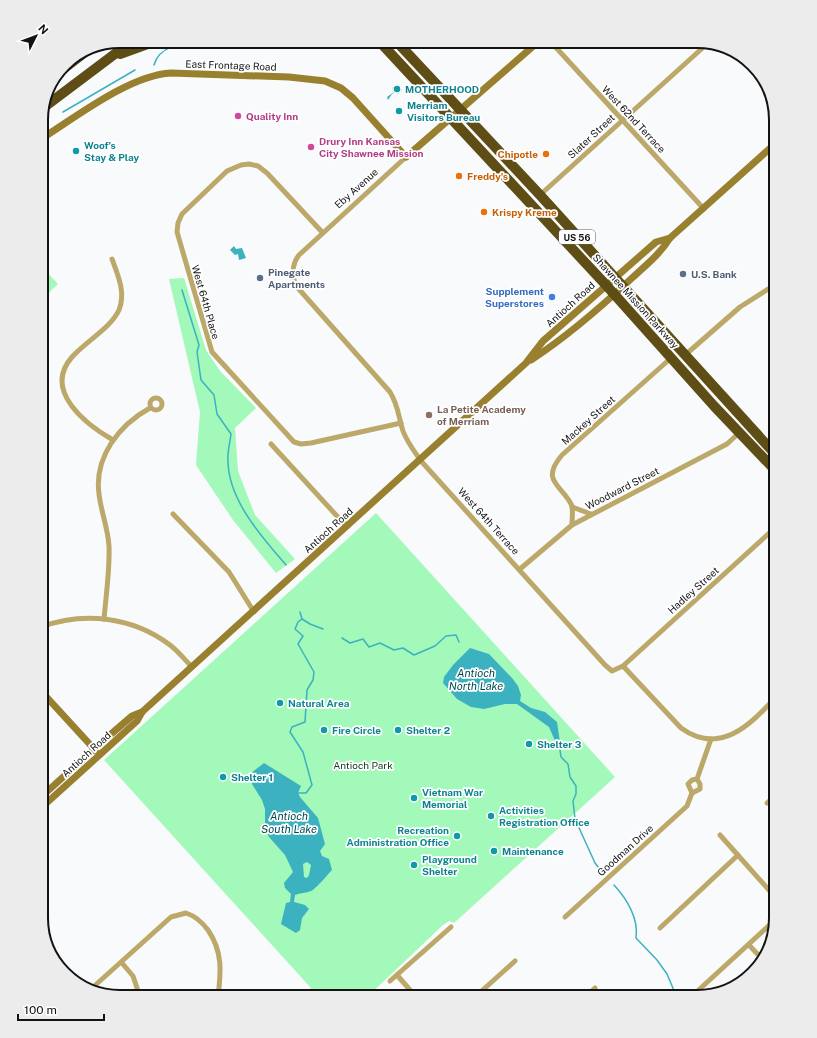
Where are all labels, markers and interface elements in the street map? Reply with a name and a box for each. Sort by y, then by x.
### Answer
north arrow [16,16,56,56]
text: N [36,22,51,37]
street label: East Frontage Road [185,57,277,73]
place label: MOTHERHOOD [405,83,479,95]
street label: West 62nd Terrace [600,83,668,155]
marker: MOTHERHOOD [392,84,402,94]
place label: Merriam Visitors Bureau [407,99,480,123]
marker: Merriam Visitors Bureau [394,106,404,116]
place label: Quality Inn [246,110,298,122]
marker: Quality Inn [233,111,243,121]
street label: Slater Street [565,111,617,161]
place label: Drury Inn Kansas City Shawnee Mission [319,135,423,159]
place label: Woof's Stay & Play [84,139,140,163]
marker: Drury Inn Kansas City Shawnee Mission [306,142,316,152]
marker: Woof's Stay & Play [71,146,81,156]
place label: Chipotle [498,148,538,160]
marker: Chipotle [541,149,551,159]
street label: Eby Avenue [332,165,380,211]
place label: Freddy's [467,170,508,182]
marker: Freddy's [454,171,464,181]
place label: Krispy Kreme [492,206,557,218]
marker: Krispy Kreme [479,207,489,217]
road number: US 56 [559,230,595,244]
street label: Shawnee Mission Parkway [590,251,682,351]
street label: West 64th Place [190,264,222,341]
place label: Pinegate Apartments [268,266,325,290]
place label: U.S. Bank [691,268,737,280]
marker: U.S. Bank [678,269,688,279]
marker: Pinegate Apartments [255,273,265,283]
street label: Antioch Road [543,279,597,329]
place label: Supplement Superstores [485,285,544,309]
marker: Supplement Superstores [547,292,557,302]
street label: Mackey Street [559,393,617,447]
place label: La Petite Academy of Merriam [437,403,526,427]
marker: La Petite Academy of Merriam [424,410,434,420]
street label: Woodward Street [583,464,661,512]
street label: West 64th Terrace [456,485,522,557]
street label: Antioch Road [301,505,355,555]
street label: Hadley Street [665,564,721,616]
water label: Antioch North Lake [449,667,503,692]
place label: Natural Area [288,697,350,709]
marker: Natural Area [275,698,285,708]
place label: Fire Circle [332,724,381,736]
place label: Shelter 2 [406,724,450,736]
marker: Fire Circle [319,725,329,735]
marker: Shelter 2 [393,725,403,735]
street label: Antioch Road [59,729,113,779]
place label: Shelter 3 [537,738,582,750]
marker: Shelter 3 [524,739,534,749]
park label: Antioch Park [333,759,393,771]
place label: Shelter 1 [231,771,273,783]
marker: Shelter 1 [218,772,228,782]
place label: Vietnam War Memorial [422,786,483,810]
marker: Vietnam War Memorial [409,793,419,803]
place label: Activities Registration Office [499,804,590,828]
water label: Antioch South Lake [261,810,317,835]
marker: Activities Registration Office [486,811,496,821]
street label: Goodman Drive [595,822,656,878]
place label: Recreation Administration Office [347,824,449,848]
marker: Recreation Administration Office [452,831,462,841]
place label: Maintenance [502,845,564,857]
marker: Maintenance [489,846,499,856]
place label: Playground Shelter [422,853,477,877]
marker: Playground Shelter [409,860,419,870]
scale bar [18,996,104,1022]
text: 100 m [24,1003,57,1017]

